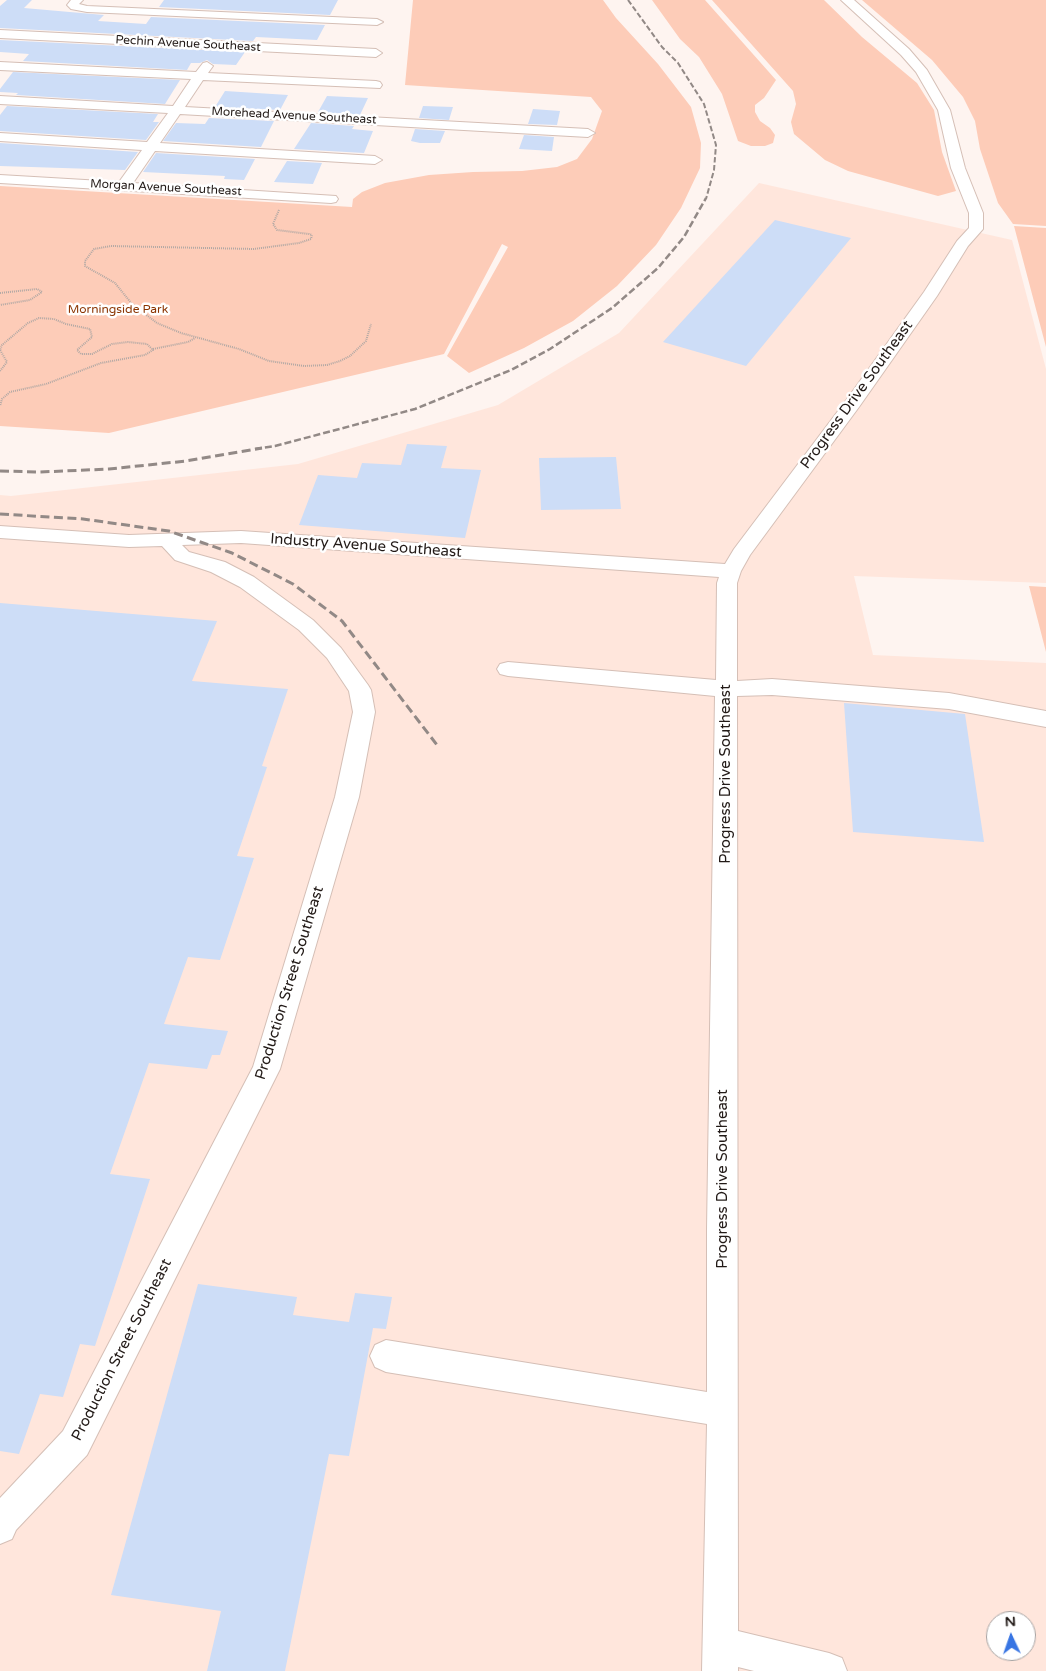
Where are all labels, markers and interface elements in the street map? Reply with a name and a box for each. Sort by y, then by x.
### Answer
street label: Pechin Avenue Southeast [115,33,261,55]
street label: Morehead Avenue Southeast [211,104,377,128]
street label: Morgan Avenue Southeast [90,177,242,199]
park label: Morningside Park [68,303,168,317]
street label: Progress Drive Southeast [797,317,917,473]
street label: Industry Avenue Southeast [270,530,462,562]
street label: Progress Drive Southeast [717,684,735,864]
street label: Production Street Southeast [252,884,328,1082]
street label: Progress Drive Southeast [714,1089,732,1269]
street label: Production Street Southeast [68,1256,176,1444]
north arrow [986,1611,1036,1661]
text: N [1004,1613,1016,1630]

